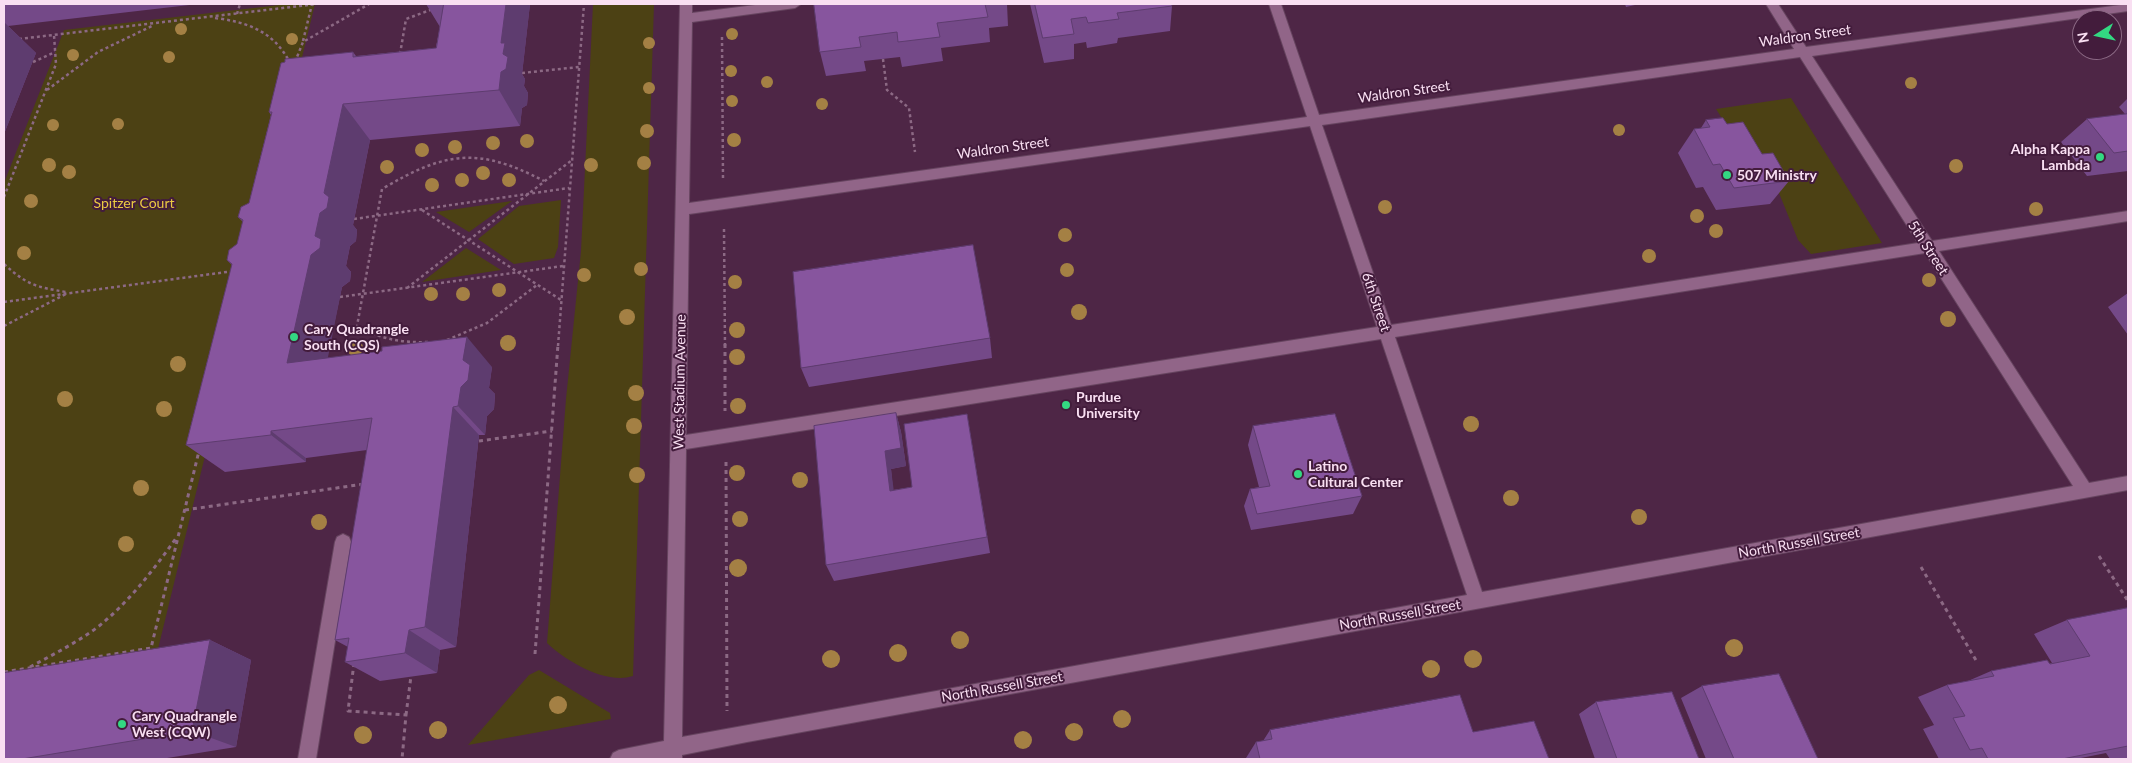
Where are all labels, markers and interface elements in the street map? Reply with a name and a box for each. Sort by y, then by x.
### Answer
north arrow [2072,10,2122,60]
street label: Waldron Street [1758,21,1852,51]
text: N [2073,31,2092,44]
street label: Waldron Street [1357,77,1451,107]
street label: Waldron Street [956,133,1050,163]
place label: Alpha Kappa Lambda [2011,141,2090,174]
marker: Alpha Kappa Lambda [2094,151,2106,163]
place label: 507 Ministry [1737,167,1817,183]
marker: 507 Ministry [1721,169,1733,181]
park label: Spitzer Court [93,195,175,211]
street label: 5th Street [1904,218,1952,278]
street label: 6th Street [1358,270,1394,334]
street label: West Stadium Avenue [670,314,690,450]
place label: Cary Quadrangle South (CQS) [304,321,409,354]
marker: Cary Quadrangle South (CQS) [288,331,300,343]
place label: Purdue University [1076,389,1140,422]
marker: Purdue University [1060,399,1072,411]
place label: Latino Cultural Center [1308,458,1403,491]
marker: Latino Cultural Center [1292,468,1304,480]
street label: North Russell Street [1737,524,1861,562]
street label: North Russell Street [1338,596,1462,634]
street label: North Russell Street [940,668,1064,706]
place label: Cary Quadrangle West (CQW) [132,708,237,740]
marker: Cary Quadrangle West (CQW) [116,718,128,730]

